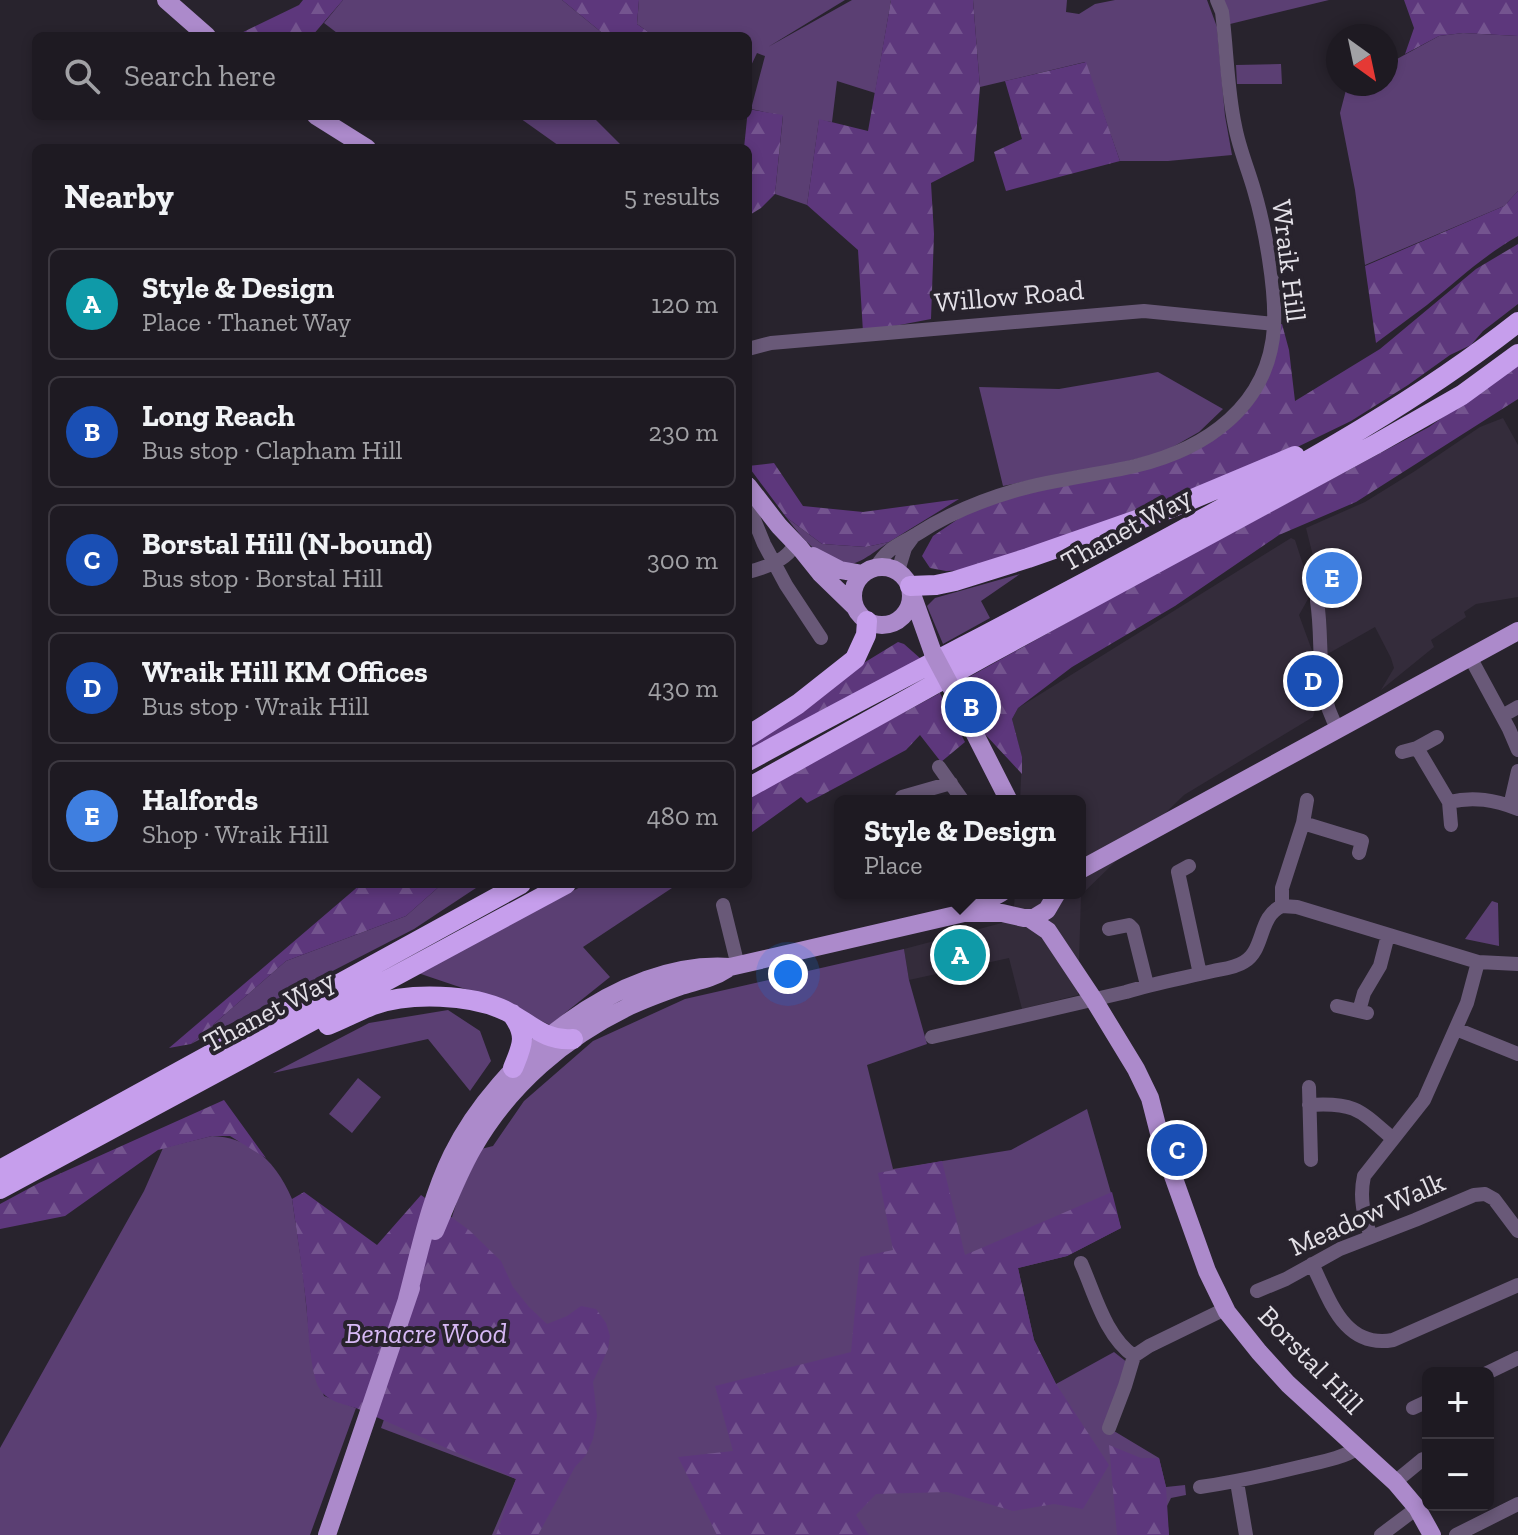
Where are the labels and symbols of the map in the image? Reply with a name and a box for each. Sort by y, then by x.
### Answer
north arrow [1326,24,1398,96]
street label: Wraik Hill [1265,198,1313,324]
street label: Willow Road [933,273,1085,319]
street label: Thanet Way [1055,479,1197,578]
pin: E [1306,548,1358,608]
pin: D [1287,651,1339,711]
pin: B [945,677,997,737]
pin: A [934,925,986,985]
your location [768,954,808,994]
street label: Thanet Way [198,962,341,1059]
pin: C [1151,1120,1203,1180]
street label: Meadow Walk [1284,1165,1450,1263]
street label: Borstal Hill [1252,1299,1370,1421]
park label: Benacre Wood [345,1317,507,1350]

